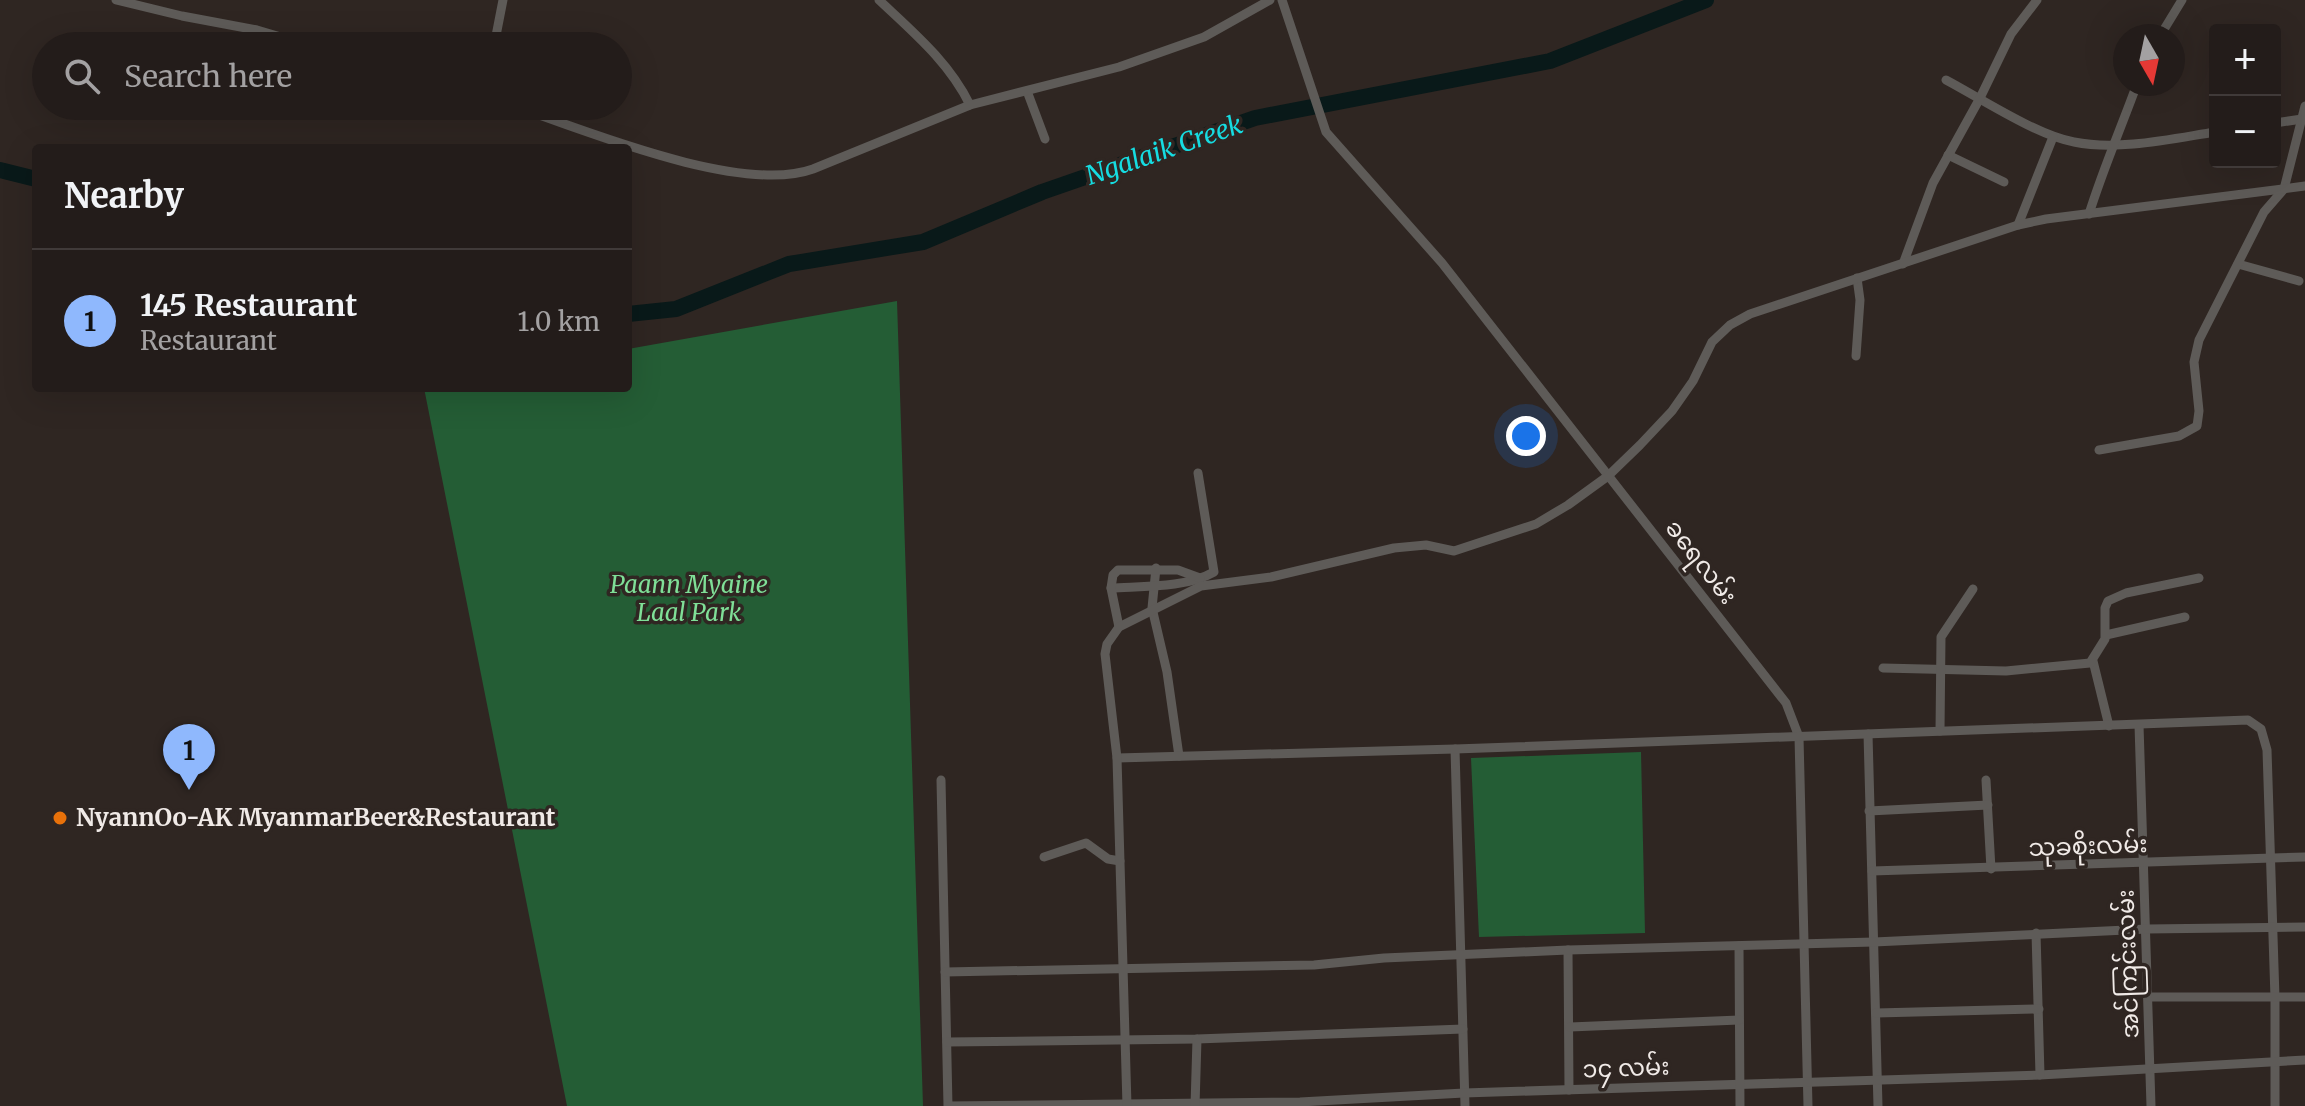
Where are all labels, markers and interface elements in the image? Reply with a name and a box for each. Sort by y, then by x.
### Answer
north arrow [2113,24,2185,96]
map controls [2209,24,2281,168]
button: + [2209,24,2281,96]
search box [32,32,632,120]
icon: search [60,54,104,98]
text: Search here [124,57,292,95]
button: − [2209,96,2281,168]
water label: Ngalaik Creek [1081,107,1247,192]
text: Nearby [64,175,184,217]
text: 145 Restaurant [140,286,357,324]
text: 1 [84,305,96,338]
text: 1.0 km [517,305,600,338]
text: Restaurant [140,324,277,357]
your location [1506,416,1546,456]
street label: ခရေလမ်း [1656,513,1744,613]
park label: Paann Myaine Laal Park [610,569,768,628]
pin: 1 [163,724,215,790]
place label: NyannOo-AK MyanmarBeer&Restaurant [76,802,556,833]
marker: NyannOo-AK MyanmarBeer&Restaurant [51,809,69,827]
street label: သုခစိုးလမ်း [2028,828,2148,867]
street label: အင်ကြင်းလမ်း [2109,889,2150,1039]
street label: ၁၄ လမ်း [1582,1050,1670,1089]

